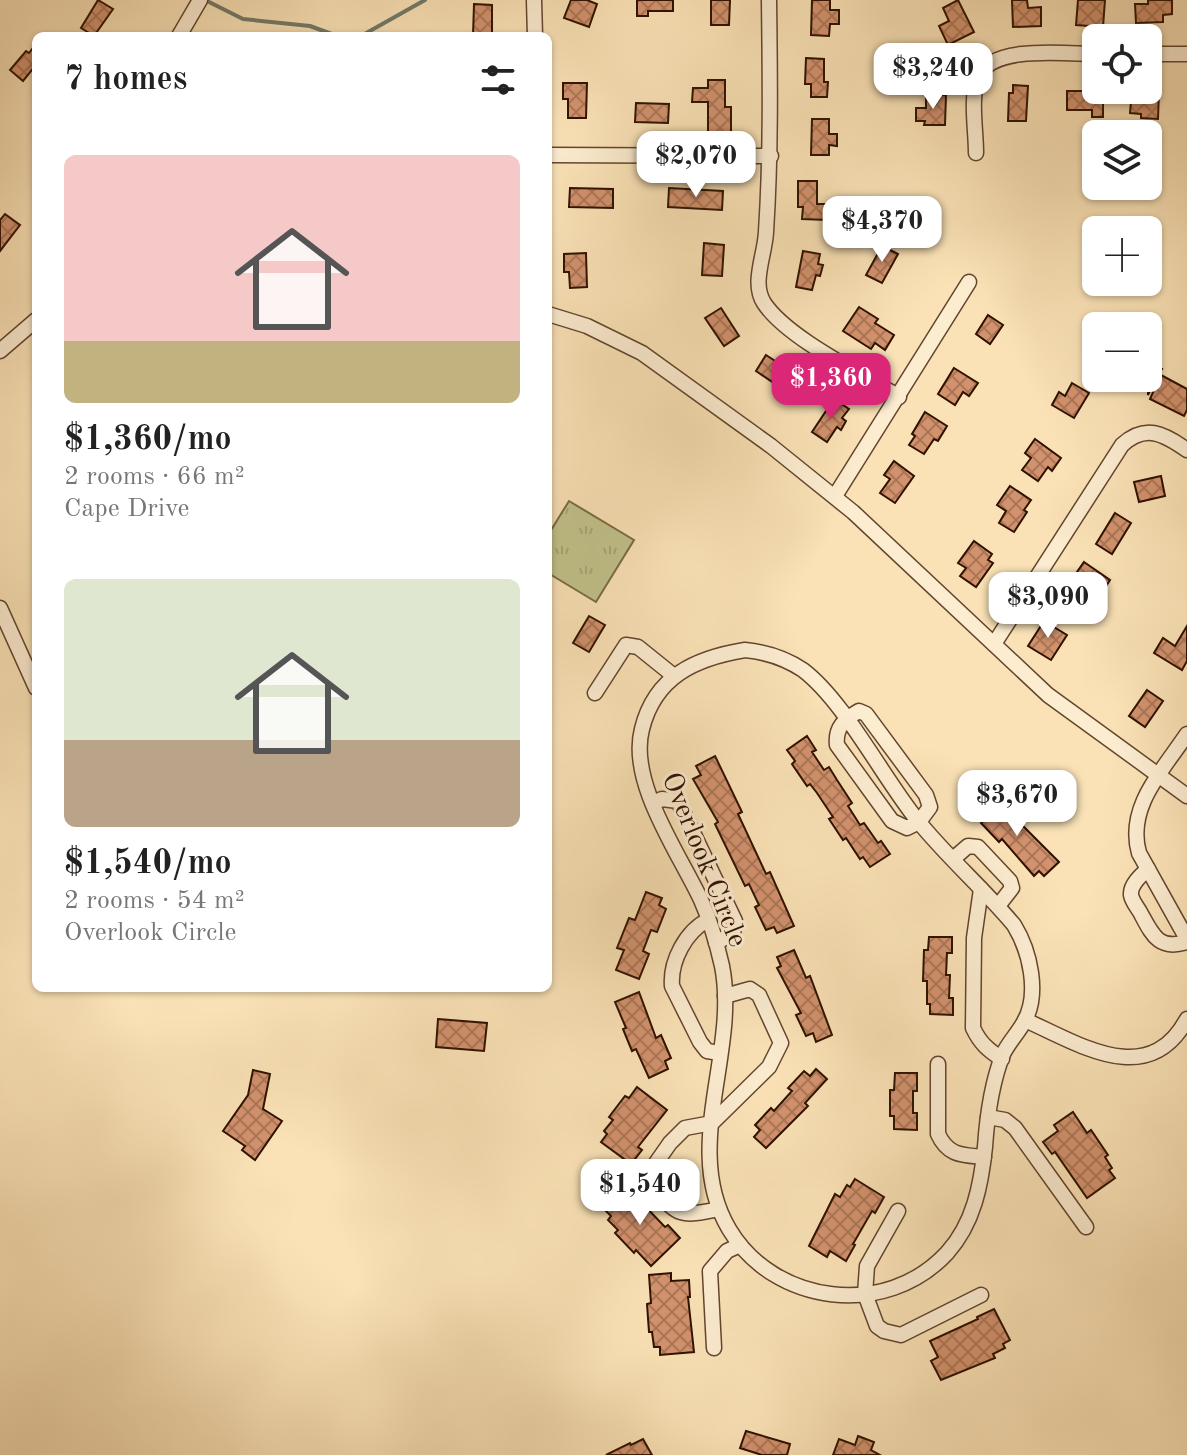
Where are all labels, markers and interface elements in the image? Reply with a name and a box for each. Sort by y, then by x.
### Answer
map controls [1082,24,1162,392]
button: locate [1082,24,1162,104]
pin: $3,240 [868,43,998,111]
text: $3,240 [892,56,974,82]
icon: filters [476,58,520,102]
text: 7 homes [64,63,187,97]
button: layers [1082,120,1162,200]
pin: $2,070 [631,131,761,199]
text: $2,070 [655,144,737,170]
pin: $4,370 [817,196,947,264]
icon: home [220,207,364,351]
text: $4,370 [841,209,923,235]
button: + [1082,216,1162,296]
button: − [1082,312,1162,392]
pin: $1,360 [766,353,896,421]
text: $1,360 [790,366,872,392]
text: $1,360/mo [64,423,232,457]
text: 2 rooms · 66 m² [64,464,245,490]
text: Cape Drive [64,496,189,522]
pin: $3,090 [983,572,1113,640]
text: $3,090 [1007,585,1089,611]
icon: home [220,631,364,775]
street label: Overlook Circle [655,769,751,951]
pin: $3,670 [952,770,1082,838]
text: $3,670 [976,783,1058,809]
text: $1,540/mo [64,847,232,881]
text: 2 rooms · 54 m² [64,888,245,914]
text: Overlook Circle [64,920,236,946]
pin: $1,540 [575,1159,705,1227]
text: $1,540 [599,1172,681,1198]

